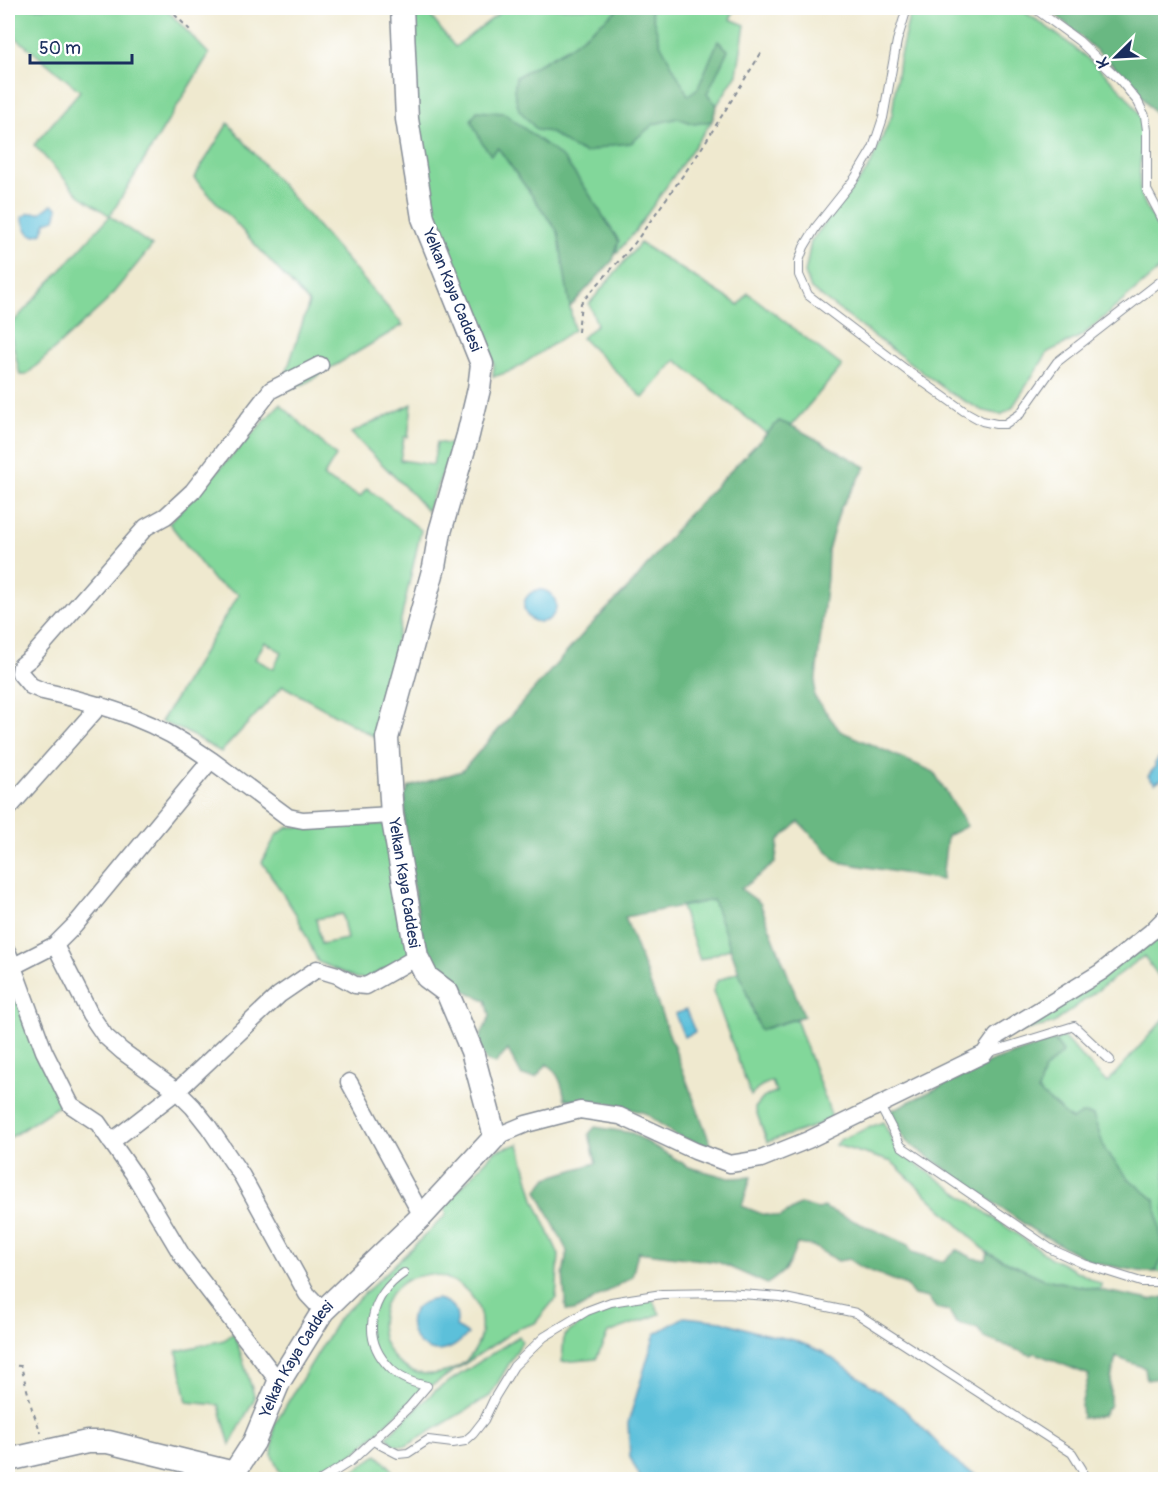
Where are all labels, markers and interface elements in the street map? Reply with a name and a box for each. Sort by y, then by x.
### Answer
scale bar [30,27,132,65]
north arrow [1086,27,1146,87]
text: 50 m [39,37,81,60]
text: K [1092,54,1114,71]
street label: Yelkan Kaya Caddesi [418,224,486,355]
street label: Yelkan Kaya Caddesi [384,816,424,950]
street label: Yelkan Kaya Caddesi [255,1296,338,1421]

